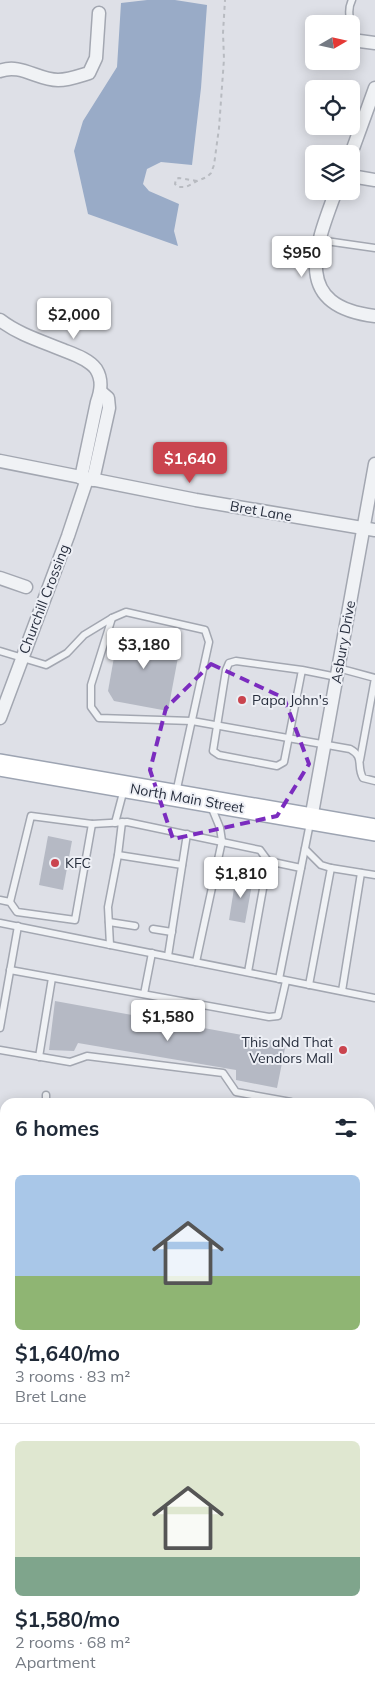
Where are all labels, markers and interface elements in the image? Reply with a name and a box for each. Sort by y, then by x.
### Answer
north arrow [305,15,360,70]
map controls [305,15,360,200]
button: locate [305,80,360,135]
button: layers [305,145,360,200]
pin: $950 [272,236,332,278]
text: $950 [283,242,321,262]
pin: $2,000 [33,298,115,340]
text: $2,000 [48,304,100,324]
pin: $1,640 [149,442,231,484]
text: $1,640 [164,448,216,468]
street label: Bret Lane [229,497,293,525]
street label: Churchill Crossing [15,542,73,656]
street label: Asbury Drive [327,599,359,685]
pin: $3,180 [103,628,185,670]
text: $3,180 [118,634,170,654]
place label: Papa John's [252,691,329,709]
marker: Papa John's [236,694,248,706]
street label: North Main Street [129,779,245,817]
place label: KFC [65,854,91,872]
pin: $1,810 [200,856,282,899]
marker: KFC [49,857,61,869]
text: $1,810 [215,863,267,883]
pin: $1,580 [127,1000,209,1042]
text: $1,580 [142,1006,194,1026]
place label: This aNd That Vendors Mall [242,1033,333,1067]
marker: This aNd That Vendors Mall [337,1044,349,1056]
icon: filters [332,1114,360,1142]
text: 6 homes [15,1115,99,1141]
icon: home [143,1208,233,1298]
text: $1,640/mo [15,1340,120,1366]
text: 3 rooms · 83 m² [15,1366,130,1386]
text: Bret Lane [15,1386,86,1406]
icon: home [143,1473,233,1563]
text: $1,580/mo [15,1606,120,1632]
text: 2 rooms · 68 m² [15,1632,130,1652]
text: Apartment [15,1652,96,1672]

